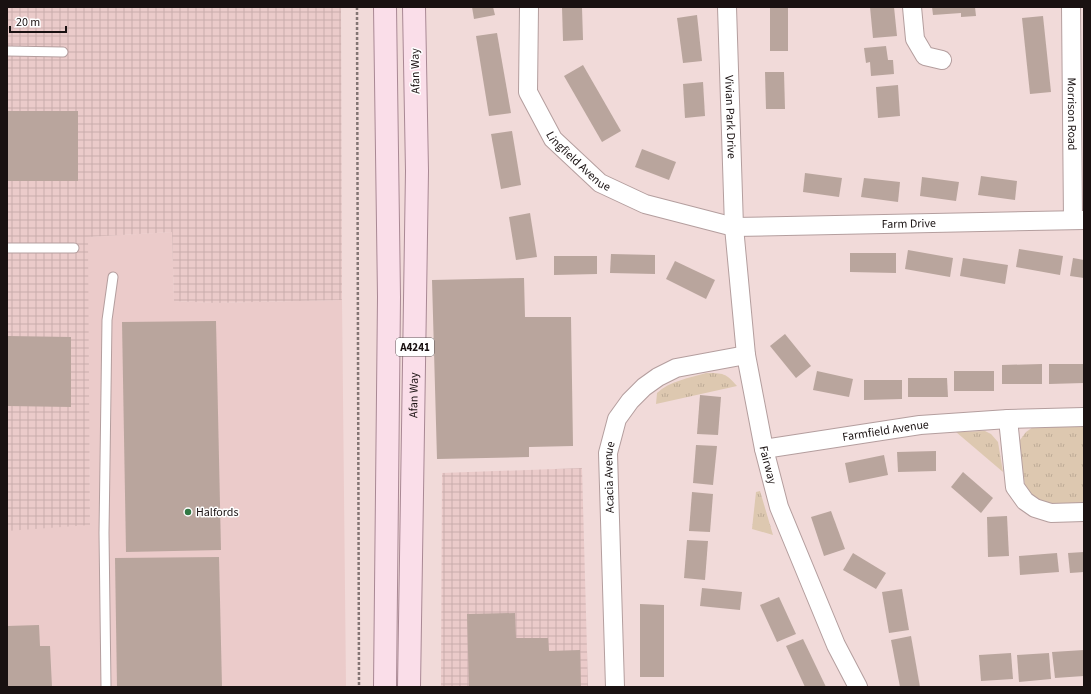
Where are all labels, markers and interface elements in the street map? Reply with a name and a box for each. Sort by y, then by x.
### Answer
scale bar [10,8,66,34]
text: 20 m [16,14,40,31]
street label: Afan Way [407,48,424,94]
street label: Vivian Park Drive [720,75,740,159]
street label: Morrison Road [1063,77,1080,151]
street label: Lingfield Avenue [541,128,613,196]
street label: Farm Drive [882,215,936,233]
road number: A4241 [396,338,434,356]
street label: Afan Way [405,372,423,418]
street label: Farmfield Avenue [841,416,929,446]
street label: Acacia Avenue [600,439,620,513]
street label: Fairway [755,445,781,487]
place label: Halfords [196,504,239,521]
marker: Halfords [183,507,193,517]

